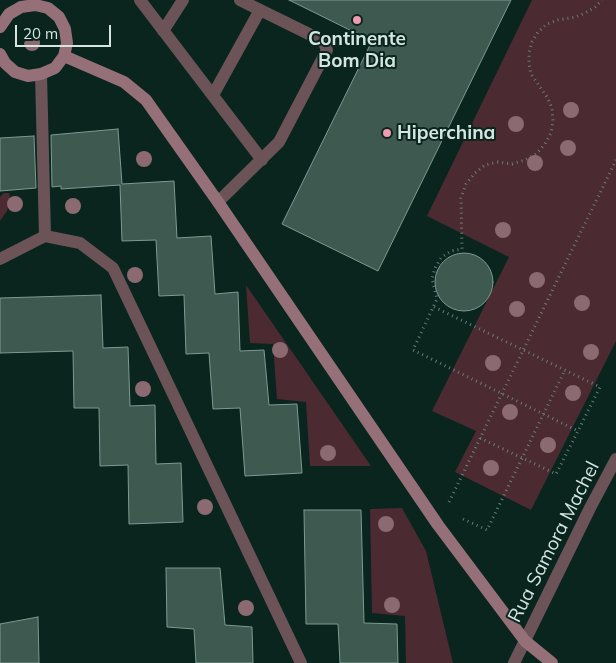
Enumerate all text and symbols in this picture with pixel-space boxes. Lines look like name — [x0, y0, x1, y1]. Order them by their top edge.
marker: Continente Bom Dia — [351, 14, 363, 26]
scale bar — [18, 15, 114, 47]
text: 20 m — [23, 24, 58, 43]
place label: Continente Bom Dia — [308, 28, 406, 72]
place label: Hiperchina — [397, 122, 495, 144]
marker: Hiperchina — [381, 127, 393, 139]
street label: Rua Samora Machel — [504, 458, 604, 626]

